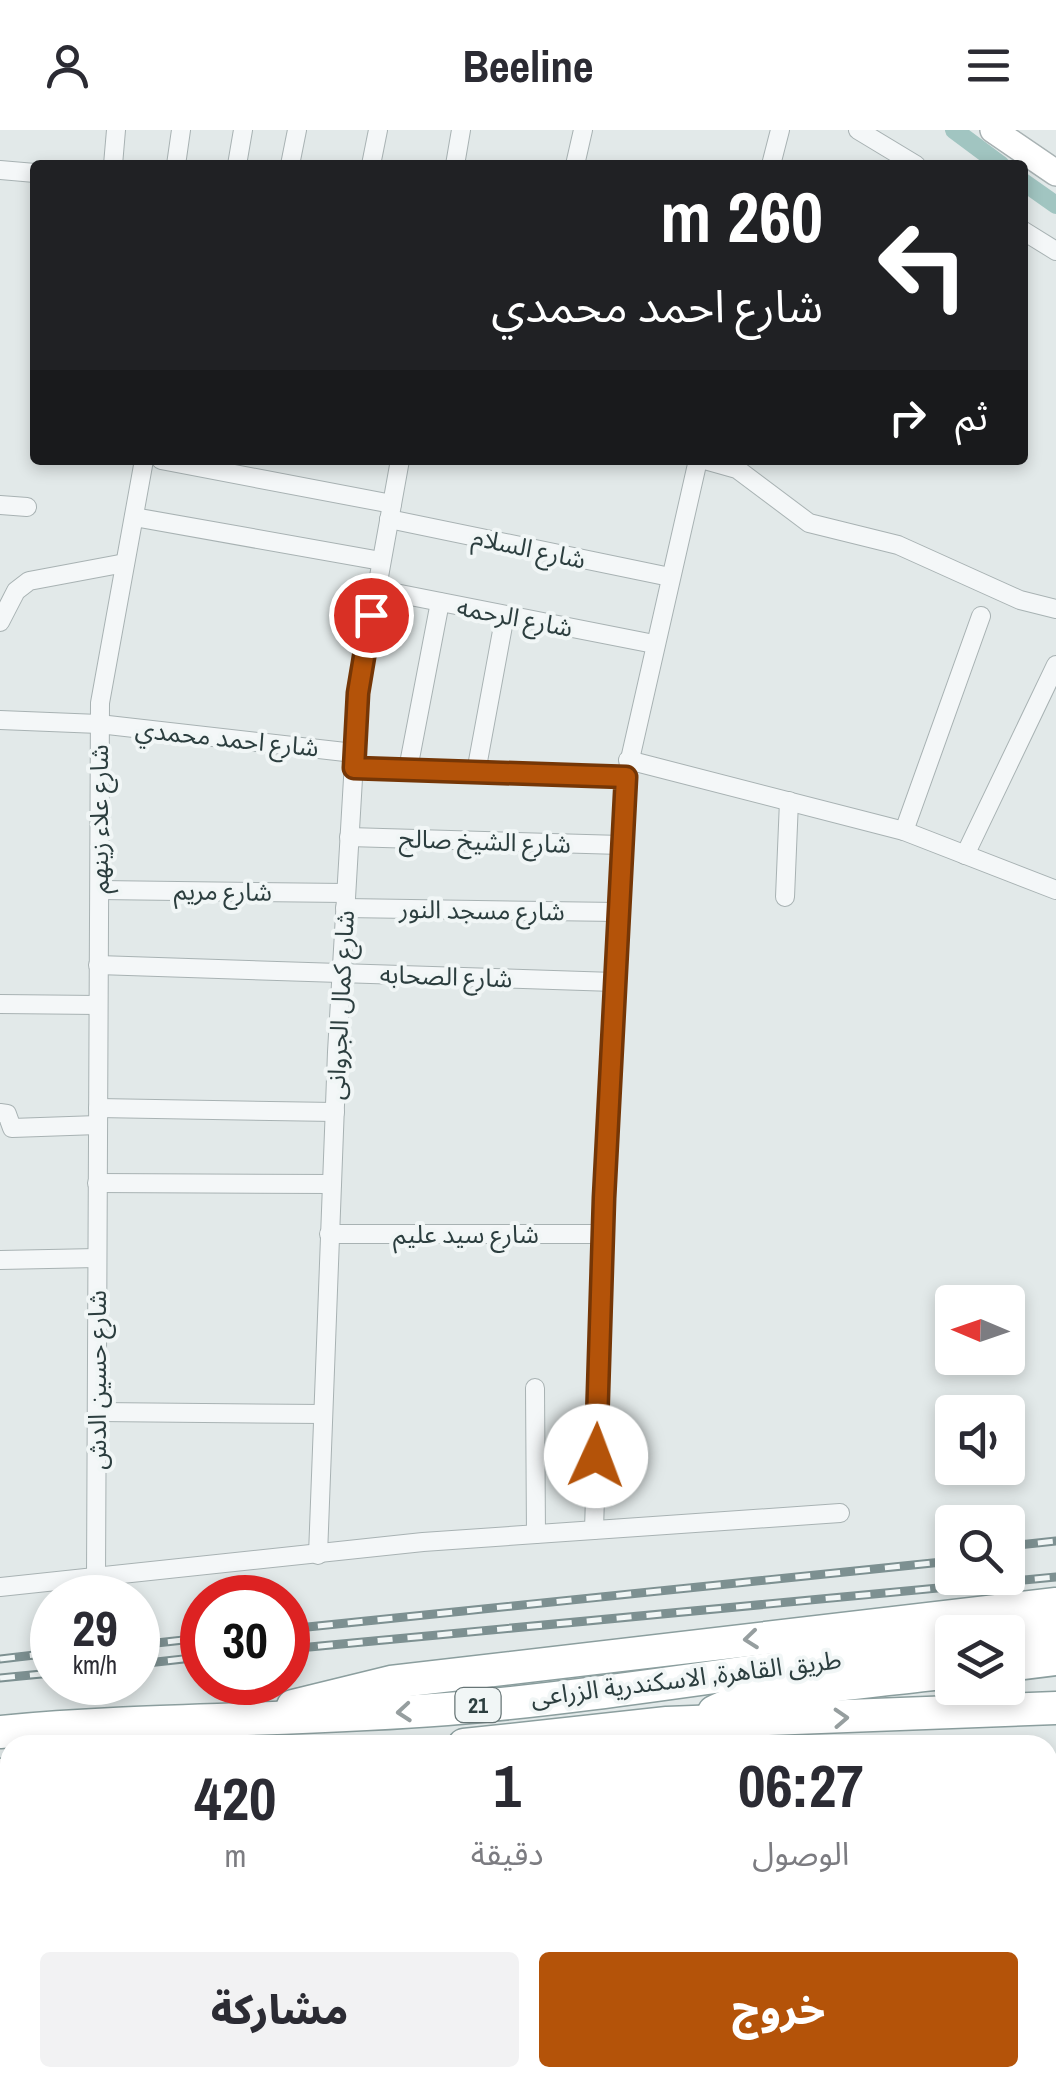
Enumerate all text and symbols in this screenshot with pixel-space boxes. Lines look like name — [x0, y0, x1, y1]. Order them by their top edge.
text: Beeline — [462, 35, 594, 96]
icon: person — [40, 38, 95, 93]
icon: menu — [961, 38, 1016, 93]
text: 260 m — [660, 170, 823, 264]
icon: left — [858, 200, 988, 330]
text: شارع احمد محمدي — [491, 275, 823, 336]
icon: right — [880, 390, 935, 445]
text: ثم — [955, 391, 988, 442]
street label: شارع السلام — [468, 519, 589, 580]
pin — [329, 573, 414, 658]
icon: arrive — [344, 588, 399, 643]
street label: شارع الرحمه — [454, 589, 576, 647]
street label: شارع احمد محمدي — [133, 711, 320, 767]
street label: شارع علاء زينهم — [82, 744, 119, 894]
street label: شارع الشيخ صالح — [398, 821, 572, 863]
street label: شارع مريم — [174, 873, 272, 912]
street label: شارع مسجد النور — [398, 892, 565, 930]
street label: شارع كمال الجروانى — [318, 909, 364, 1101]
street label: شارع الصحابه — [379, 957, 513, 997]
street label: شارع سيد عليم — [393, 1217, 539, 1254]
north arrow — [935, 1285, 1025, 1375]
map controls — [935, 1285, 1025, 1705]
street label: شارع حسين الدش — [80, 1290, 116, 1470]
button: sound — [935, 1395, 1025, 1485]
position arrow — [544, 1404, 648, 1508]
button: search — [935, 1505, 1025, 1595]
speed limit sign: 30 — [180, 1575, 310, 1705]
text: 29 — [72, 1594, 118, 1662]
button: layers — [935, 1615, 1025, 1705]
one-way arrow — [742, 1628, 758, 1649]
street label: طريق القاهرة, الاسكندرية الزراعى — [529, 1642, 843, 1714]
text: km/h — [73, 1648, 117, 1682]
road number: 21 — [456, 1688, 500, 1722]
one-way arrow — [396, 1701, 412, 1723]
one-way arrow — [833, 1708, 849, 1729]
text: 1 — [493, 1745, 521, 1826]
text: 06:27 — [738, 1745, 864, 1826]
text: 420 — [194, 1758, 276, 1839]
text: دقيقة — [471, 1832, 544, 1875]
text: الوصول — [752, 1832, 849, 1875]
text: m — [224, 1834, 246, 1877]
button: مشاركة — [40, 1952, 519, 2067]
button: خروج — [539, 1952, 1018, 2067]

